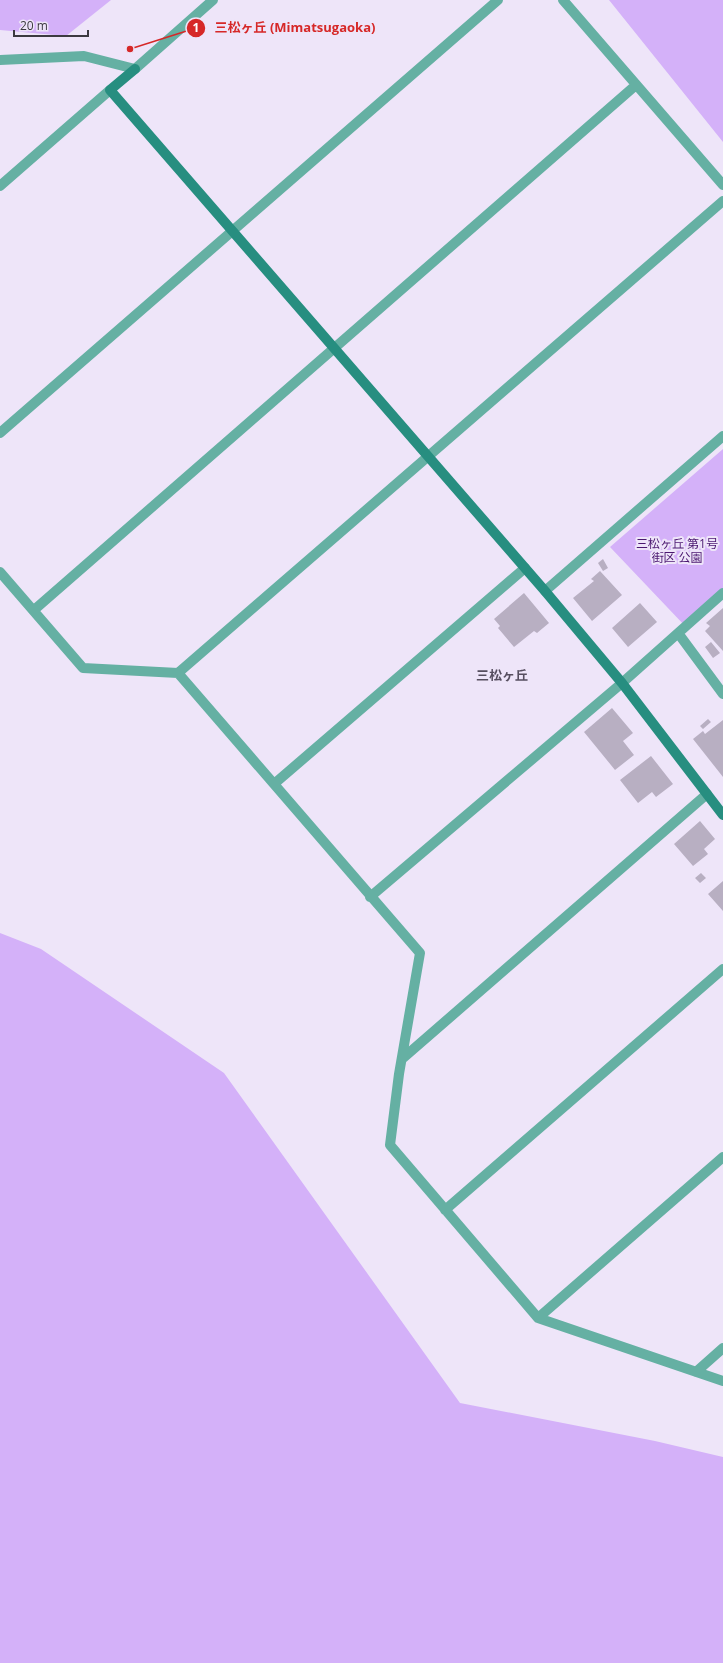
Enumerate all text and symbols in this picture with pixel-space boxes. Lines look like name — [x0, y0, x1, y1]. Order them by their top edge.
scale bar — [14, 12, 88, 38]
callout: 三松ヶ丘 (Mimatsugaoka) — [186, 15, 383, 40]
text: 20 m — [20, 17, 48, 34]
text: 三松ヶ丘 (Mimatsugaoka) — [215, 18, 375, 36]
text: 1 — [193, 19, 199, 36]
park label: 三松ヶ丘 第1号 街区 公園 — [636, 535, 718, 566]
district label: 三松ヶ丘 — [476, 666, 528, 684]

